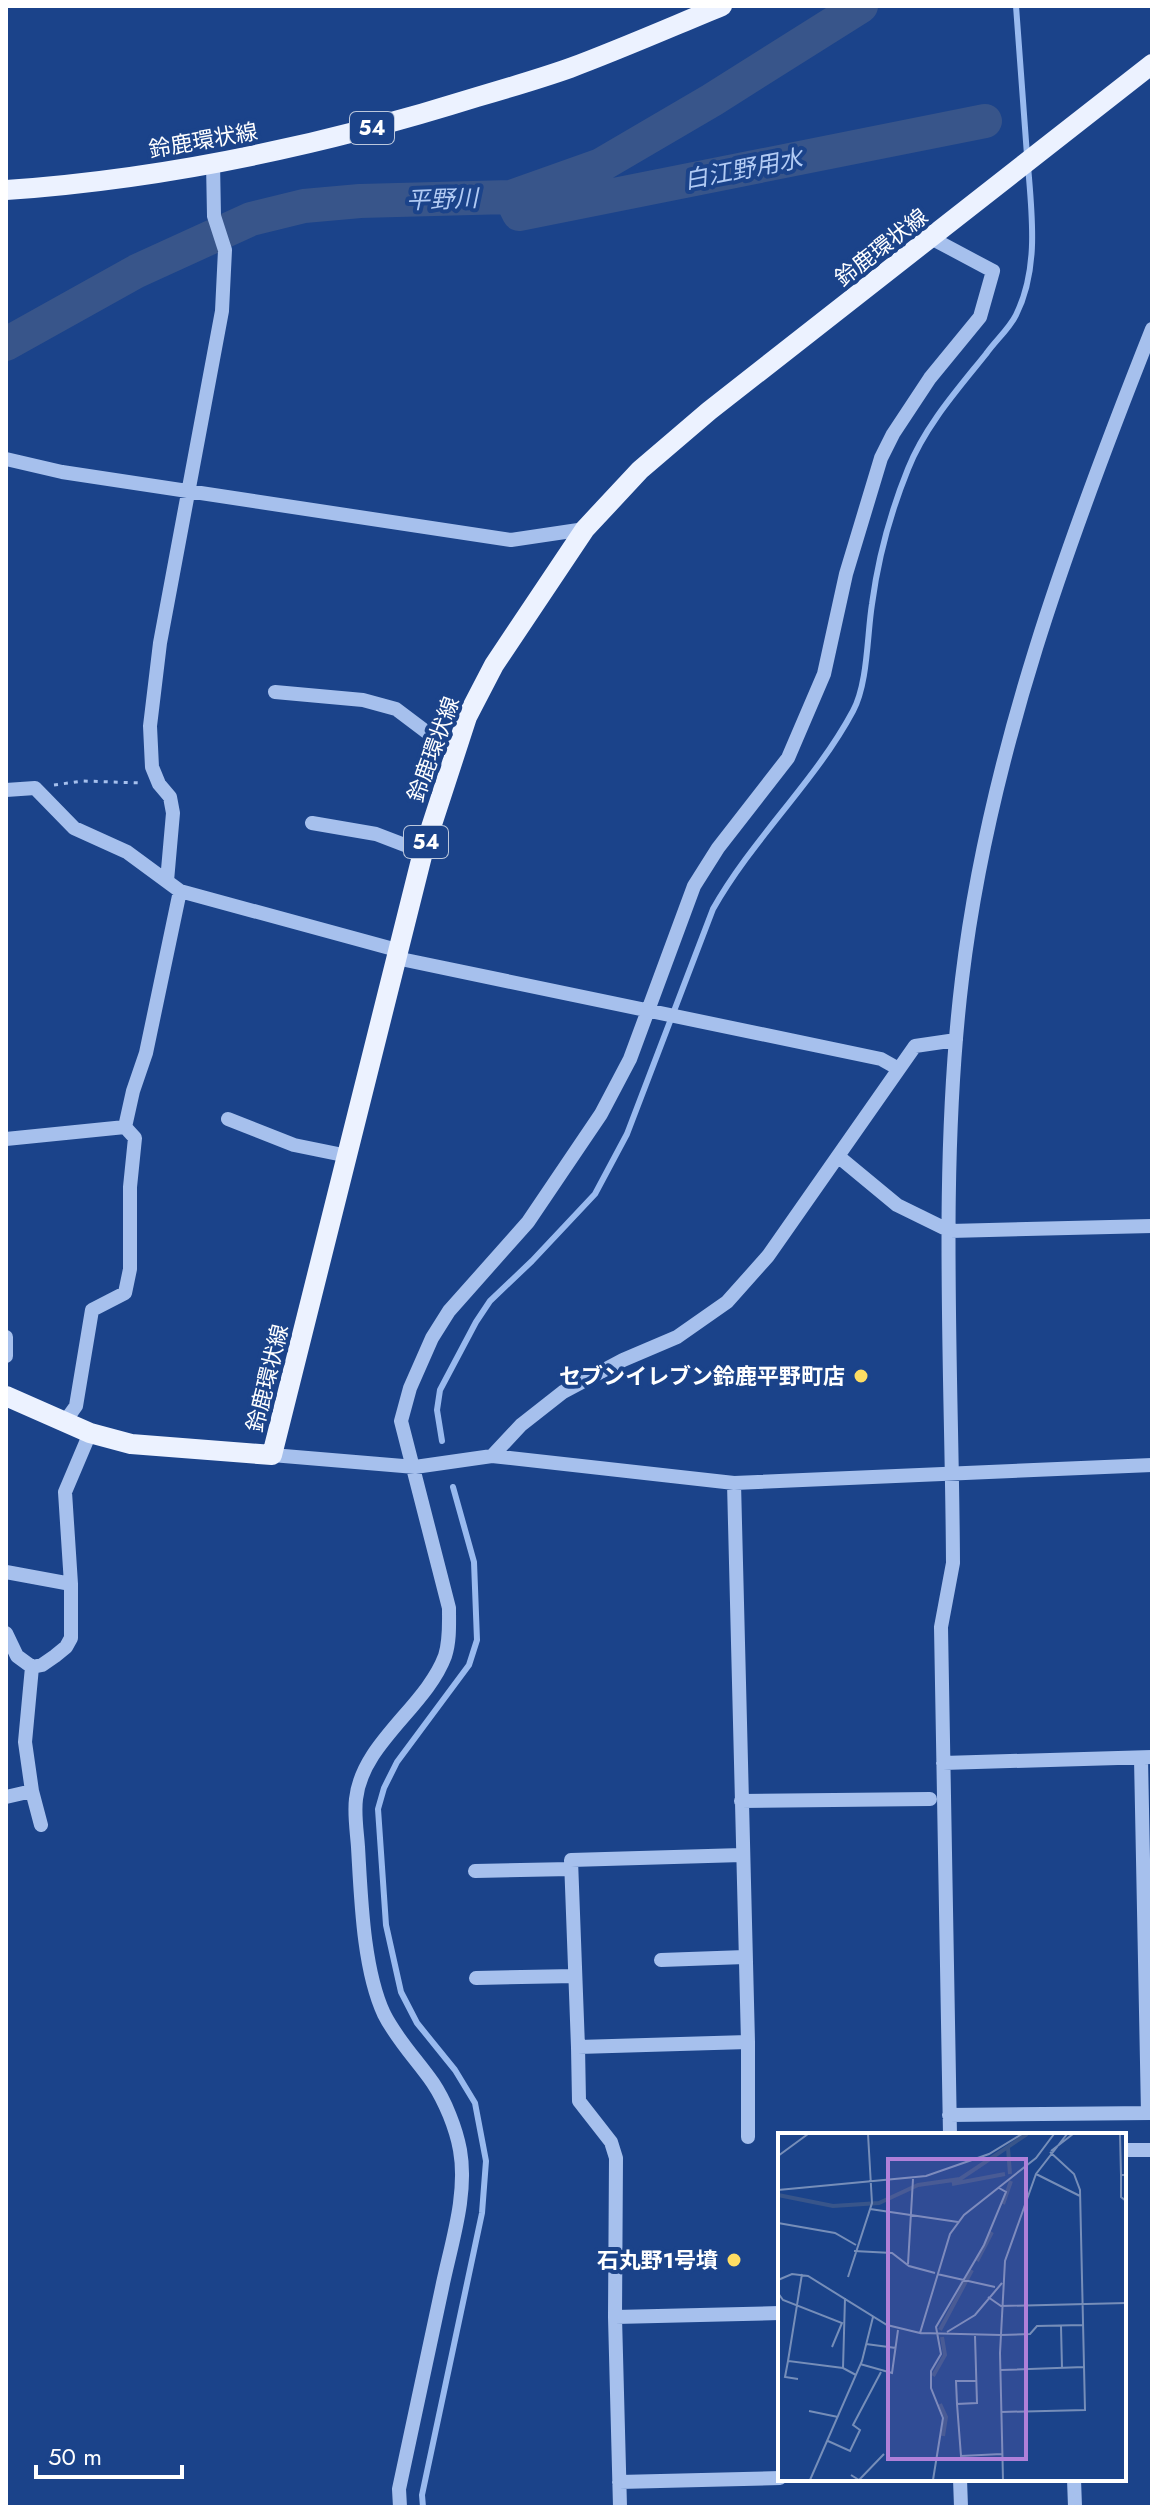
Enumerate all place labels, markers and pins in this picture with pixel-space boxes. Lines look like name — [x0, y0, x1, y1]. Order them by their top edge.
place label: セブンイレブン鈴鹿平野町店 — [559, 1360, 845, 1392]
marker: セブンイレブン鈴鹿平野町店 — [852, 1367, 870, 1385]
place label: 石丸野1号墳 — [597, 2244, 718, 2276]
marker: 石丸野1号墳 — [725, 2251, 743, 2269]

